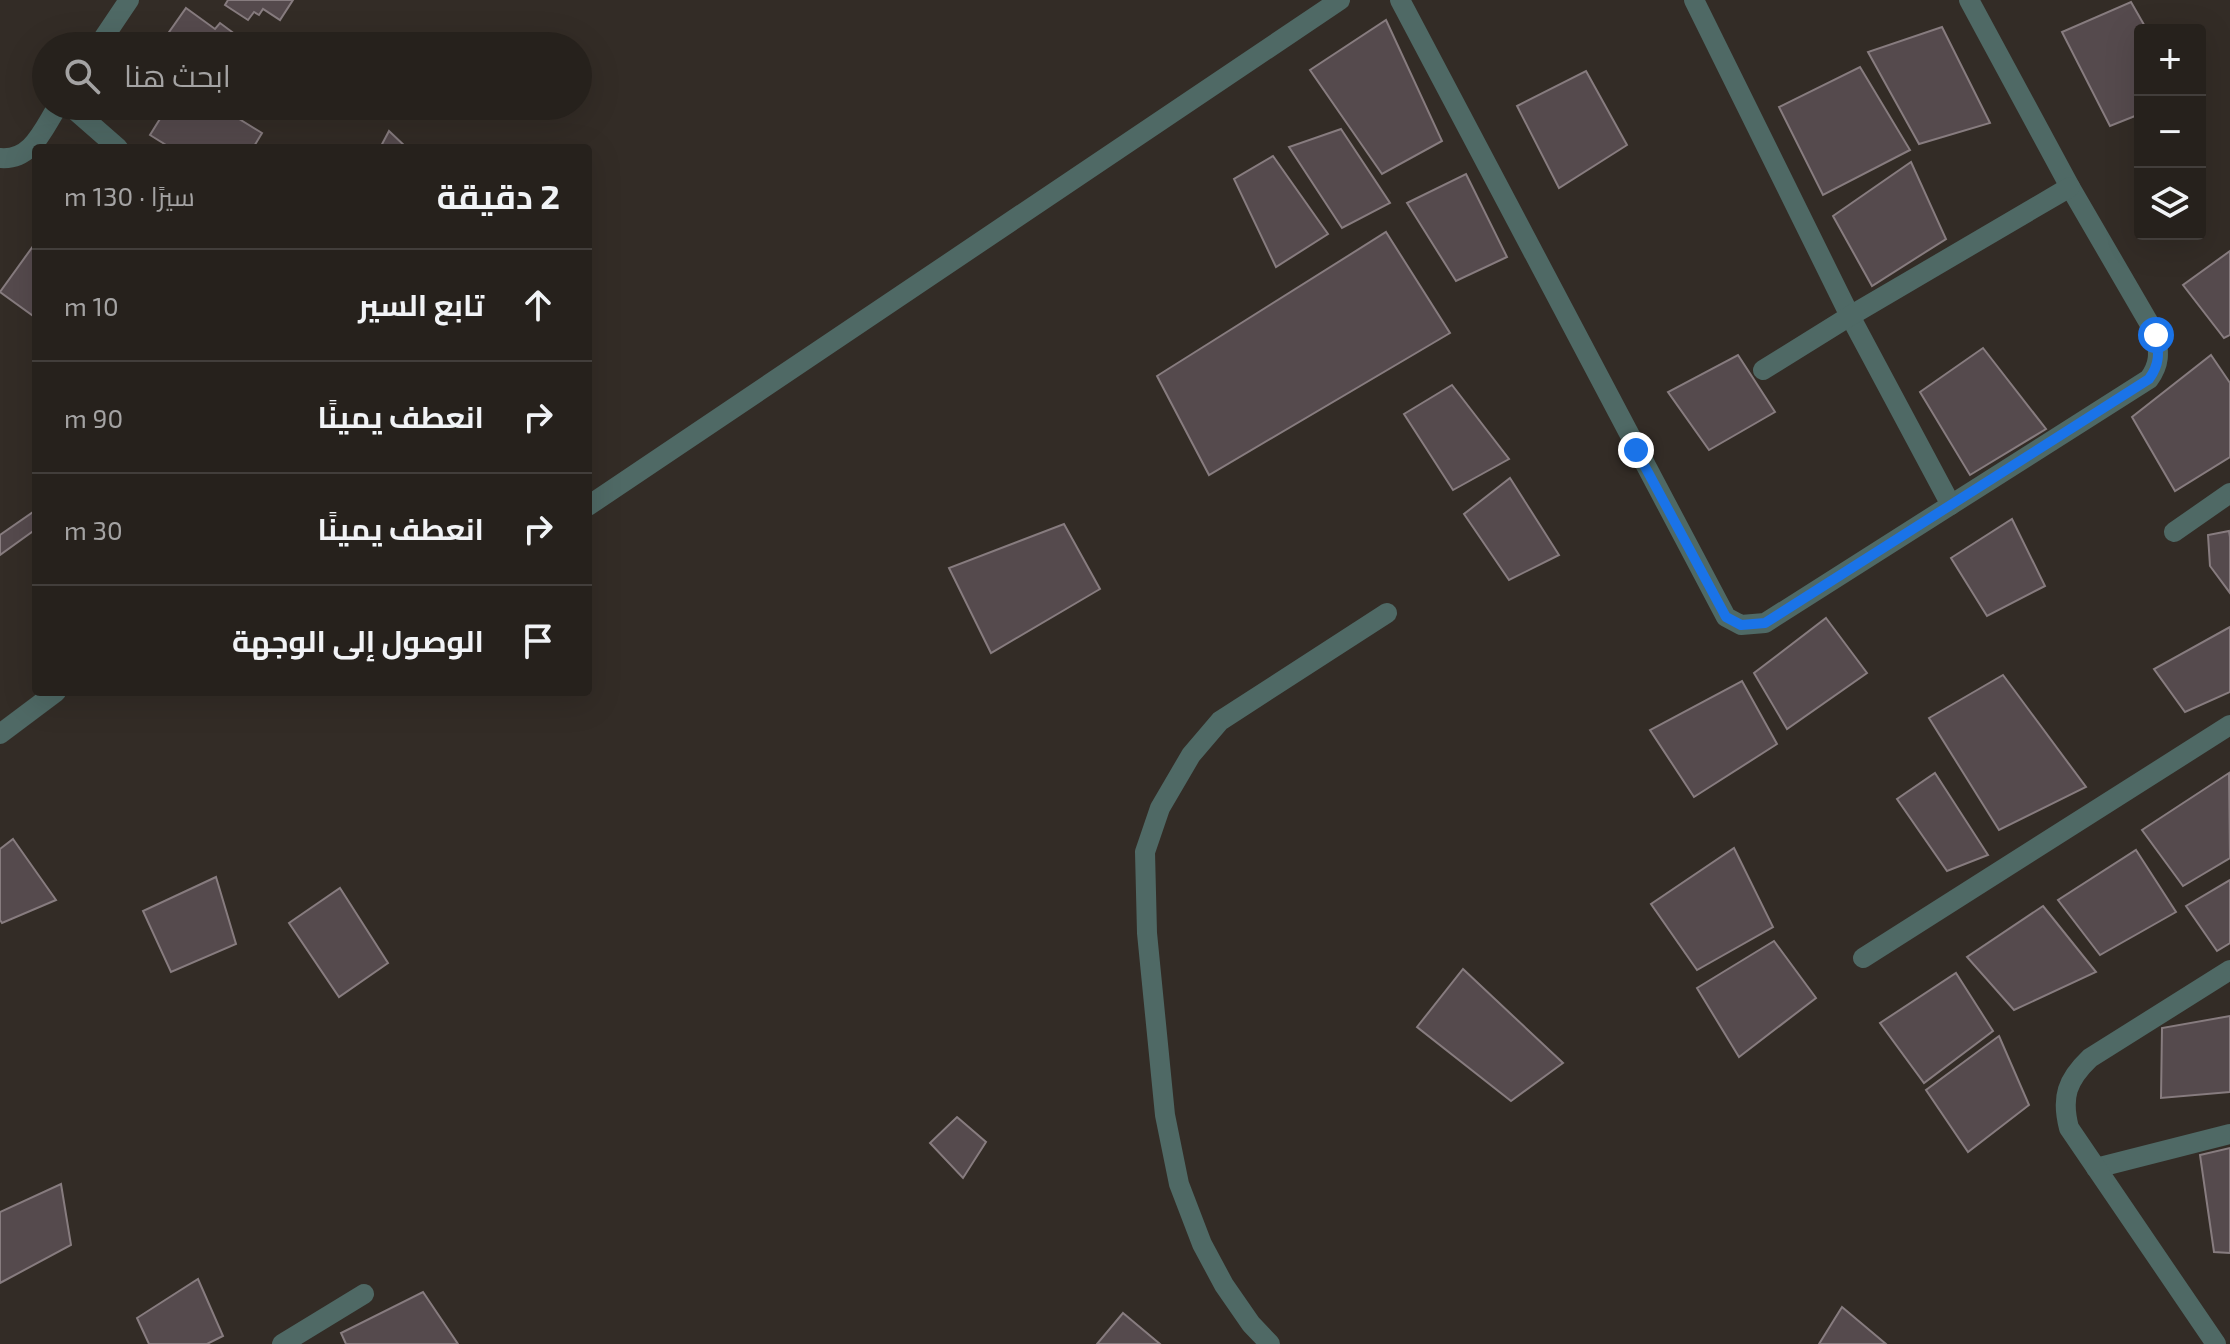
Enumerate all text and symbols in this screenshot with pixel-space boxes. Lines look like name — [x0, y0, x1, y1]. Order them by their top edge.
map controls — [2134, 24, 2206, 240]
button: + — [2134, 24, 2206, 96]
search box — [32, 32, 592, 120]
icon: search — [60, 54, 104, 98]
text: ابحث هنا — [124, 57, 231, 93]
button: − — [2134, 96, 2206, 168]
button: layers — [2134, 168, 2206, 240]
text: 2 دقيقة — [437, 175, 560, 216]
text: سيرًا · 130 m — [64, 180, 195, 211]
icon: ahead — [516, 283, 560, 327]
text: تابع السير — [358, 286, 484, 322]
text: 10 m — [64, 290, 119, 321]
route start — [2138, 317, 2174, 353]
icon: right — [516, 395, 560, 439]
text: انعطف يمينًا — [318, 398, 484, 434]
text: 90 m — [64, 402, 123, 433]
route end — [1618, 432, 1654, 468]
icon: right — [516, 507, 560, 551]
text: انعطف يمينًا — [318, 510, 484, 546]
text: 30 m — [64, 514, 123, 545]
icon: arrive — [516, 619, 560, 663]
text: الوصول إلى الوجهة — [232, 622, 484, 658]

